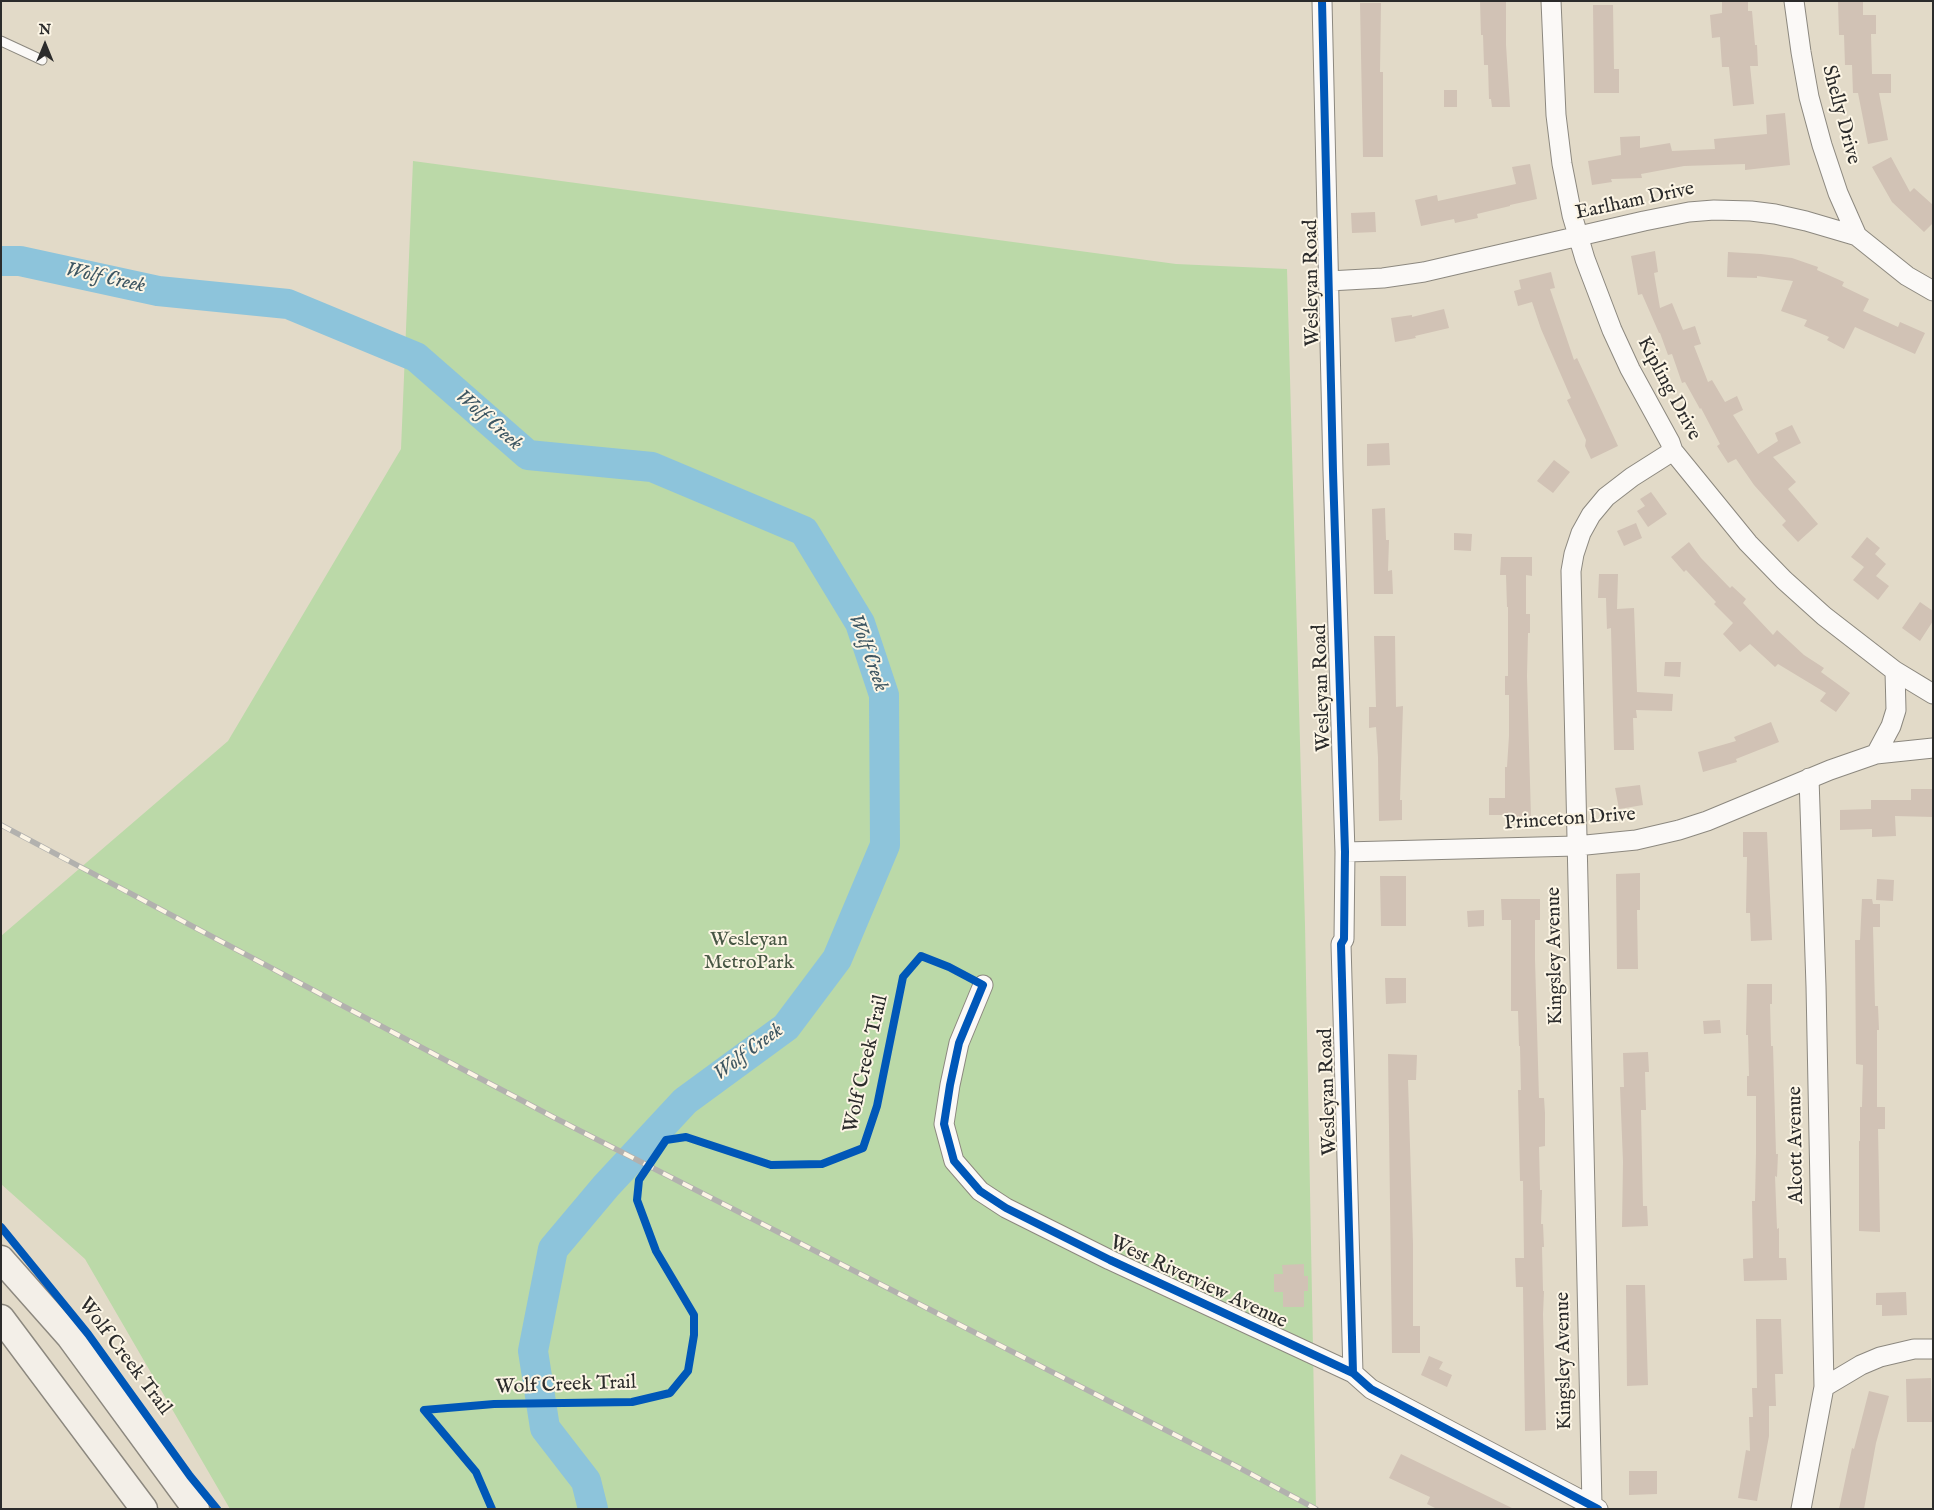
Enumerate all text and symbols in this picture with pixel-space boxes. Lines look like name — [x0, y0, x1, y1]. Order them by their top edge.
north arrow — [20, 20, 70, 70]
text: N — [39, 21, 51, 39]
street label: Shelly Drive — [1815, 63, 1865, 167]
street label: Earlham Drive — [1573, 178, 1697, 226]
street label: Wesleyan Road — [1300, 219, 1326, 347]
water label: Wolf Creek — [63, 258, 147, 300]
street label: Kipling Drive — [1631, 333, 1705, 445]
water label: Wolf Creek — [449, 385, 527, 457]
water label: Wolf Creek — [841, 611, 893, 695]
street label: Wesleyan Road — [1309, 624, 1337, 752]
street label: Princeton Drive — [1503, 803, 1637, 837]
street label: Kingsley Avenue — [1543, 887, 1569, 1025]
park label: Wesleyan MetroPark — [704, 929, 794, 976]
street label: Wolf Creek Trail — [839, 993, 895, 1135]
water label: Wolf Creek — [709, 1019, 789, 1087]
street label: Wesleyan Road — [1315, 1028, 1343, 1156]
street label: Alcott Avenue — [1784, 1086, 1810, 1204]
street label: West Riverview Avenue — [1105, 1231, 1291, 1335]
street label: Kingsley Avenue — [1552, 1292, 1578, 1430]
street label: Wolf Creek Trail — [72, 1294, 176, 1420]
street label: Wolf Creek Trail — [495, 1372, 637, 1400]

